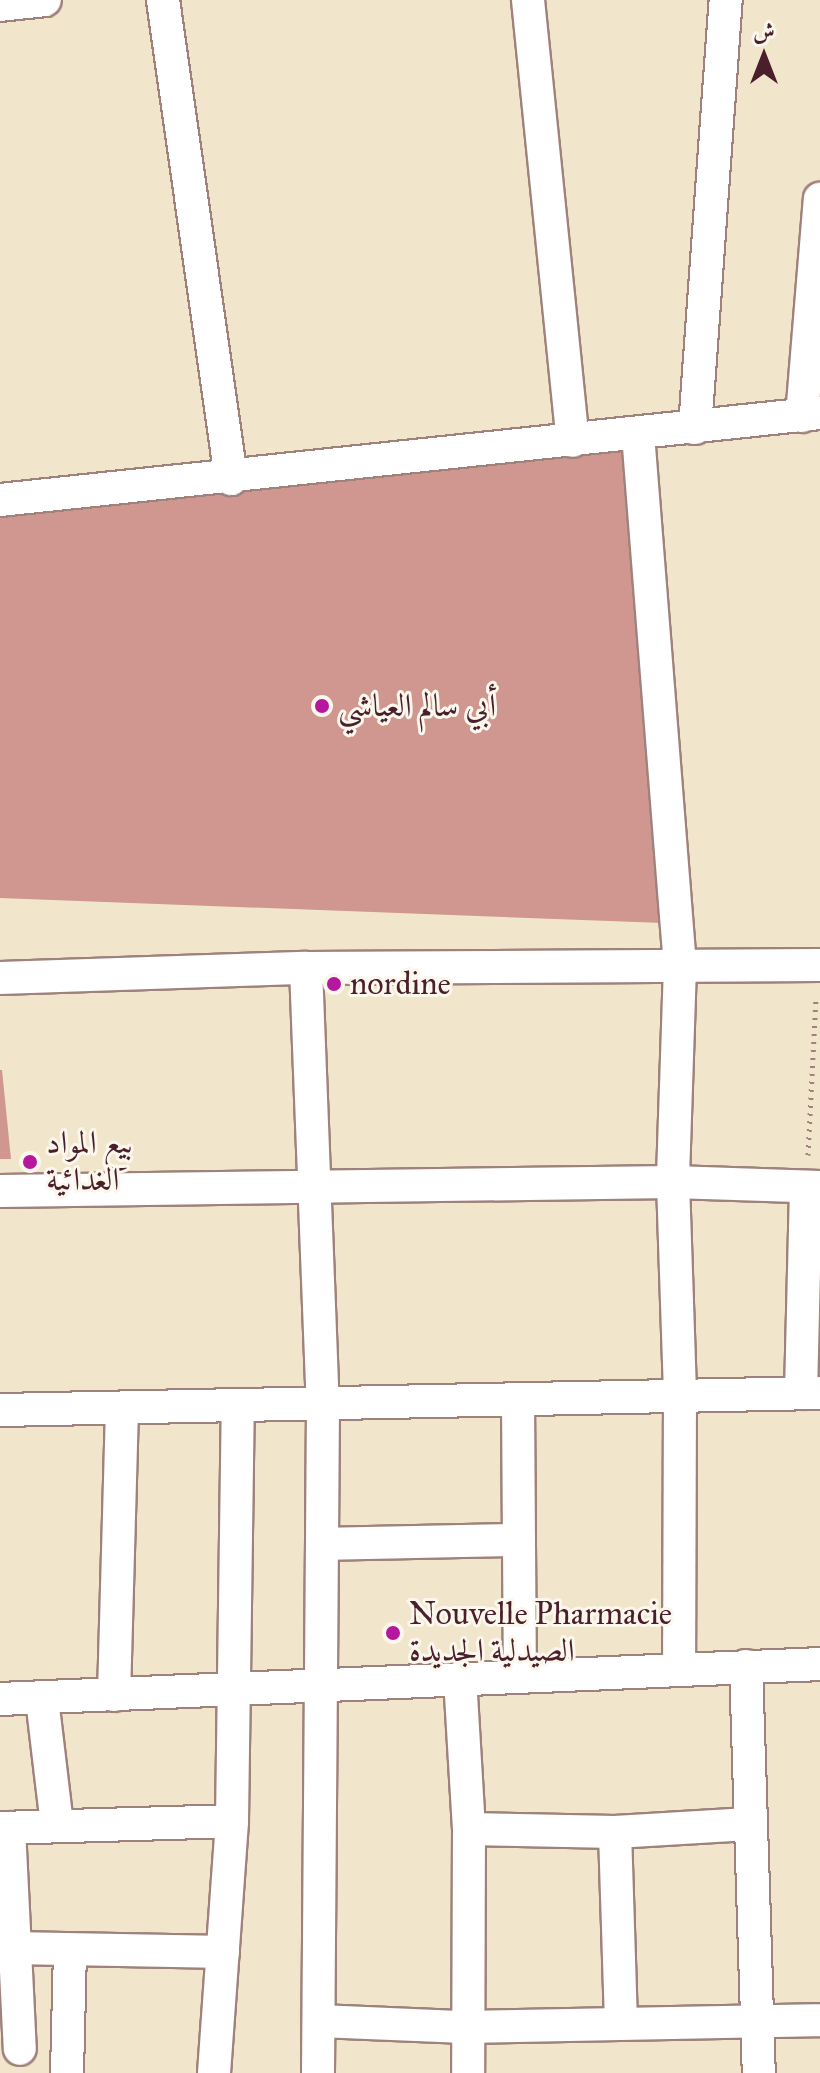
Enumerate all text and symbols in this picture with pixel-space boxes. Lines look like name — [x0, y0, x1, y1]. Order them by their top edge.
north arrow — [724, 16, 804, 96]
text: ش — [753, 18, 775, 45]
place label: أبي سالم العياشي — [338, 687, 496, 725]
marker: أبي سالم العياشي — [313, 697, 331, 715]
place label: nordine — [350, 965, 451, 1003]
marker: nordine — [325, 975, 343, 993]
place label: بيع المواد الغدائية — [46, 1125, 133, 1200]
marker: بيع المواد الغدائية — [21, 1153, 39, 1171]
place label: Nouvelle Pharmacie الصيدلية الجديدة — [409, 1596, 672, 1671]
marker: Nouvelle Pharmacie الصيدلية الجديدة — [384, 1624, 402, 1642]

